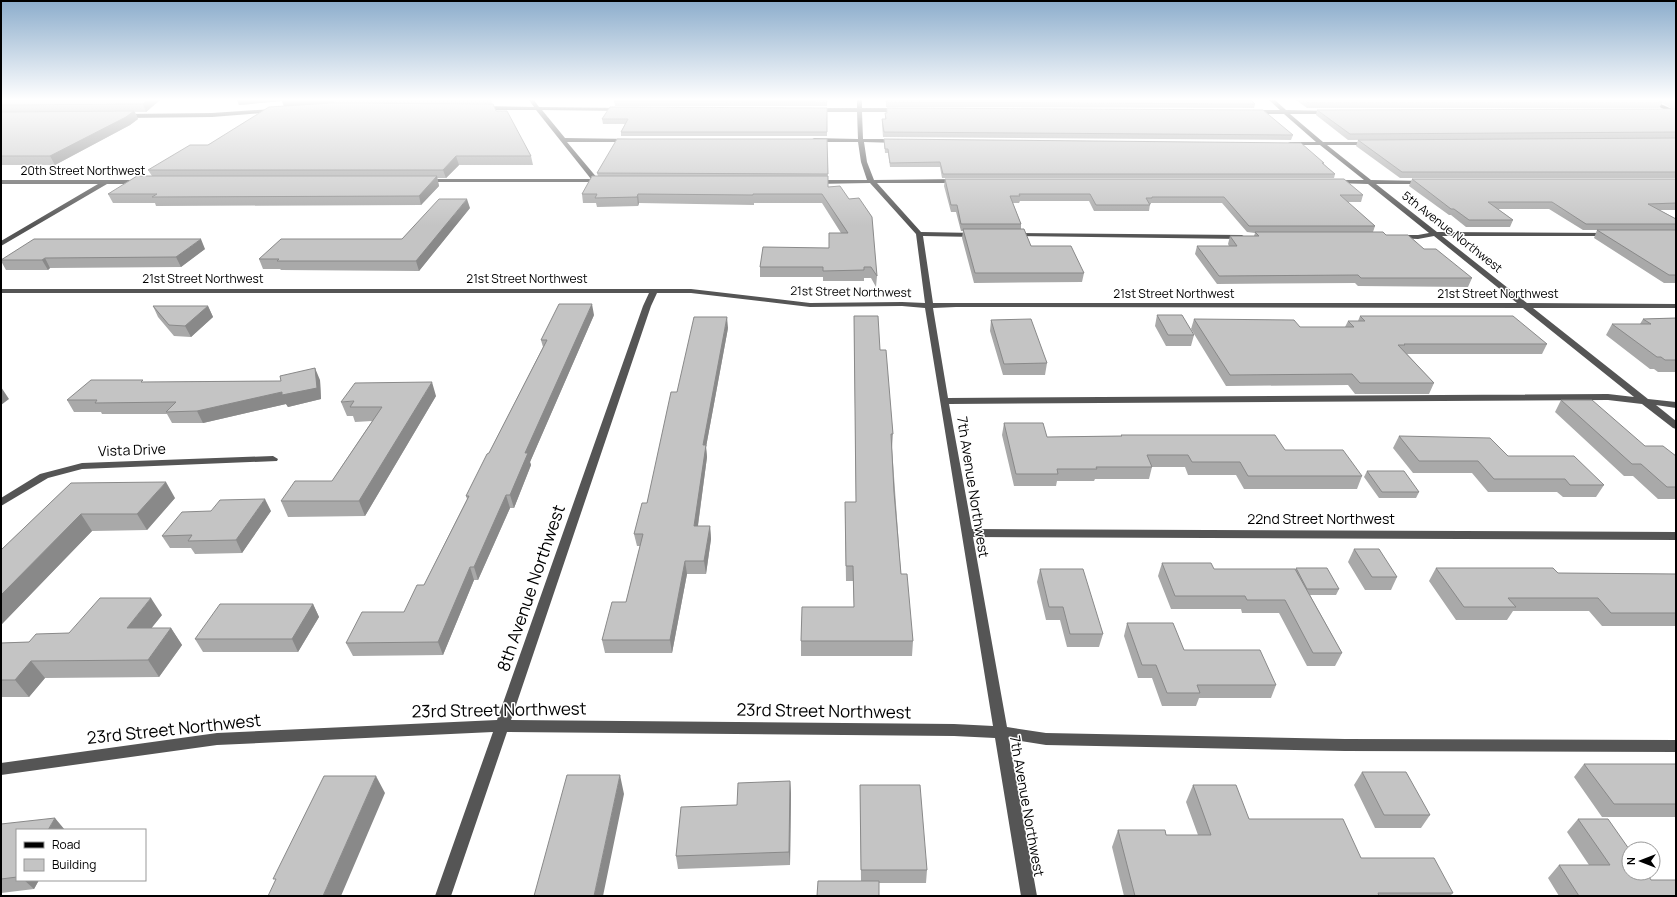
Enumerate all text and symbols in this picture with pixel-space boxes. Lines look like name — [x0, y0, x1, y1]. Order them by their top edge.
street label: 20th Street Northwest — [21, 162, 146, 179]
street label: 5th Avenue Northwest — [1398, 187, 1506, 276]
street label: 21st Street Northwest — [142, 270, 264, 287]
street label: 21st Street Northwest — [466, 270, 588, 287]
street label: 21st Street Northwest — [790, 282, 912, 301]
street label: 21st Street Northwest — [1113, 285, 1235, 302]
street label: 21st Street Northwest — [1437, 285, 1559, 302]
street label: 7th Avenue Northwest — [953, 415, 994, 559]
street label: Vista Drive — [98, 439, 166, 460]
street label: 8th Avenue Northwest — [491, 501, 570, 674]
street label: 22nd Street Northwest — [1247, 509, 1395, 528]
street label: 23rd Street Northwest — [411, 696, 587, 723]
street label: 23rd Street Northwest — [736, 697, 912, 724]
street label: 23rd Street Northwest — [86, 708, 262, 749]
street label: 7th Avenue Northwest — [1006, 734, 1049, 878]
legend — [16, 829, 146, 881]
text: Road — [52, 836, 80, 853]
north arrow — [1621, 841, 1661, 881]
text: Building — [52, 856, 96, 873]
text: N — [1623, 857, 1638, 865]

